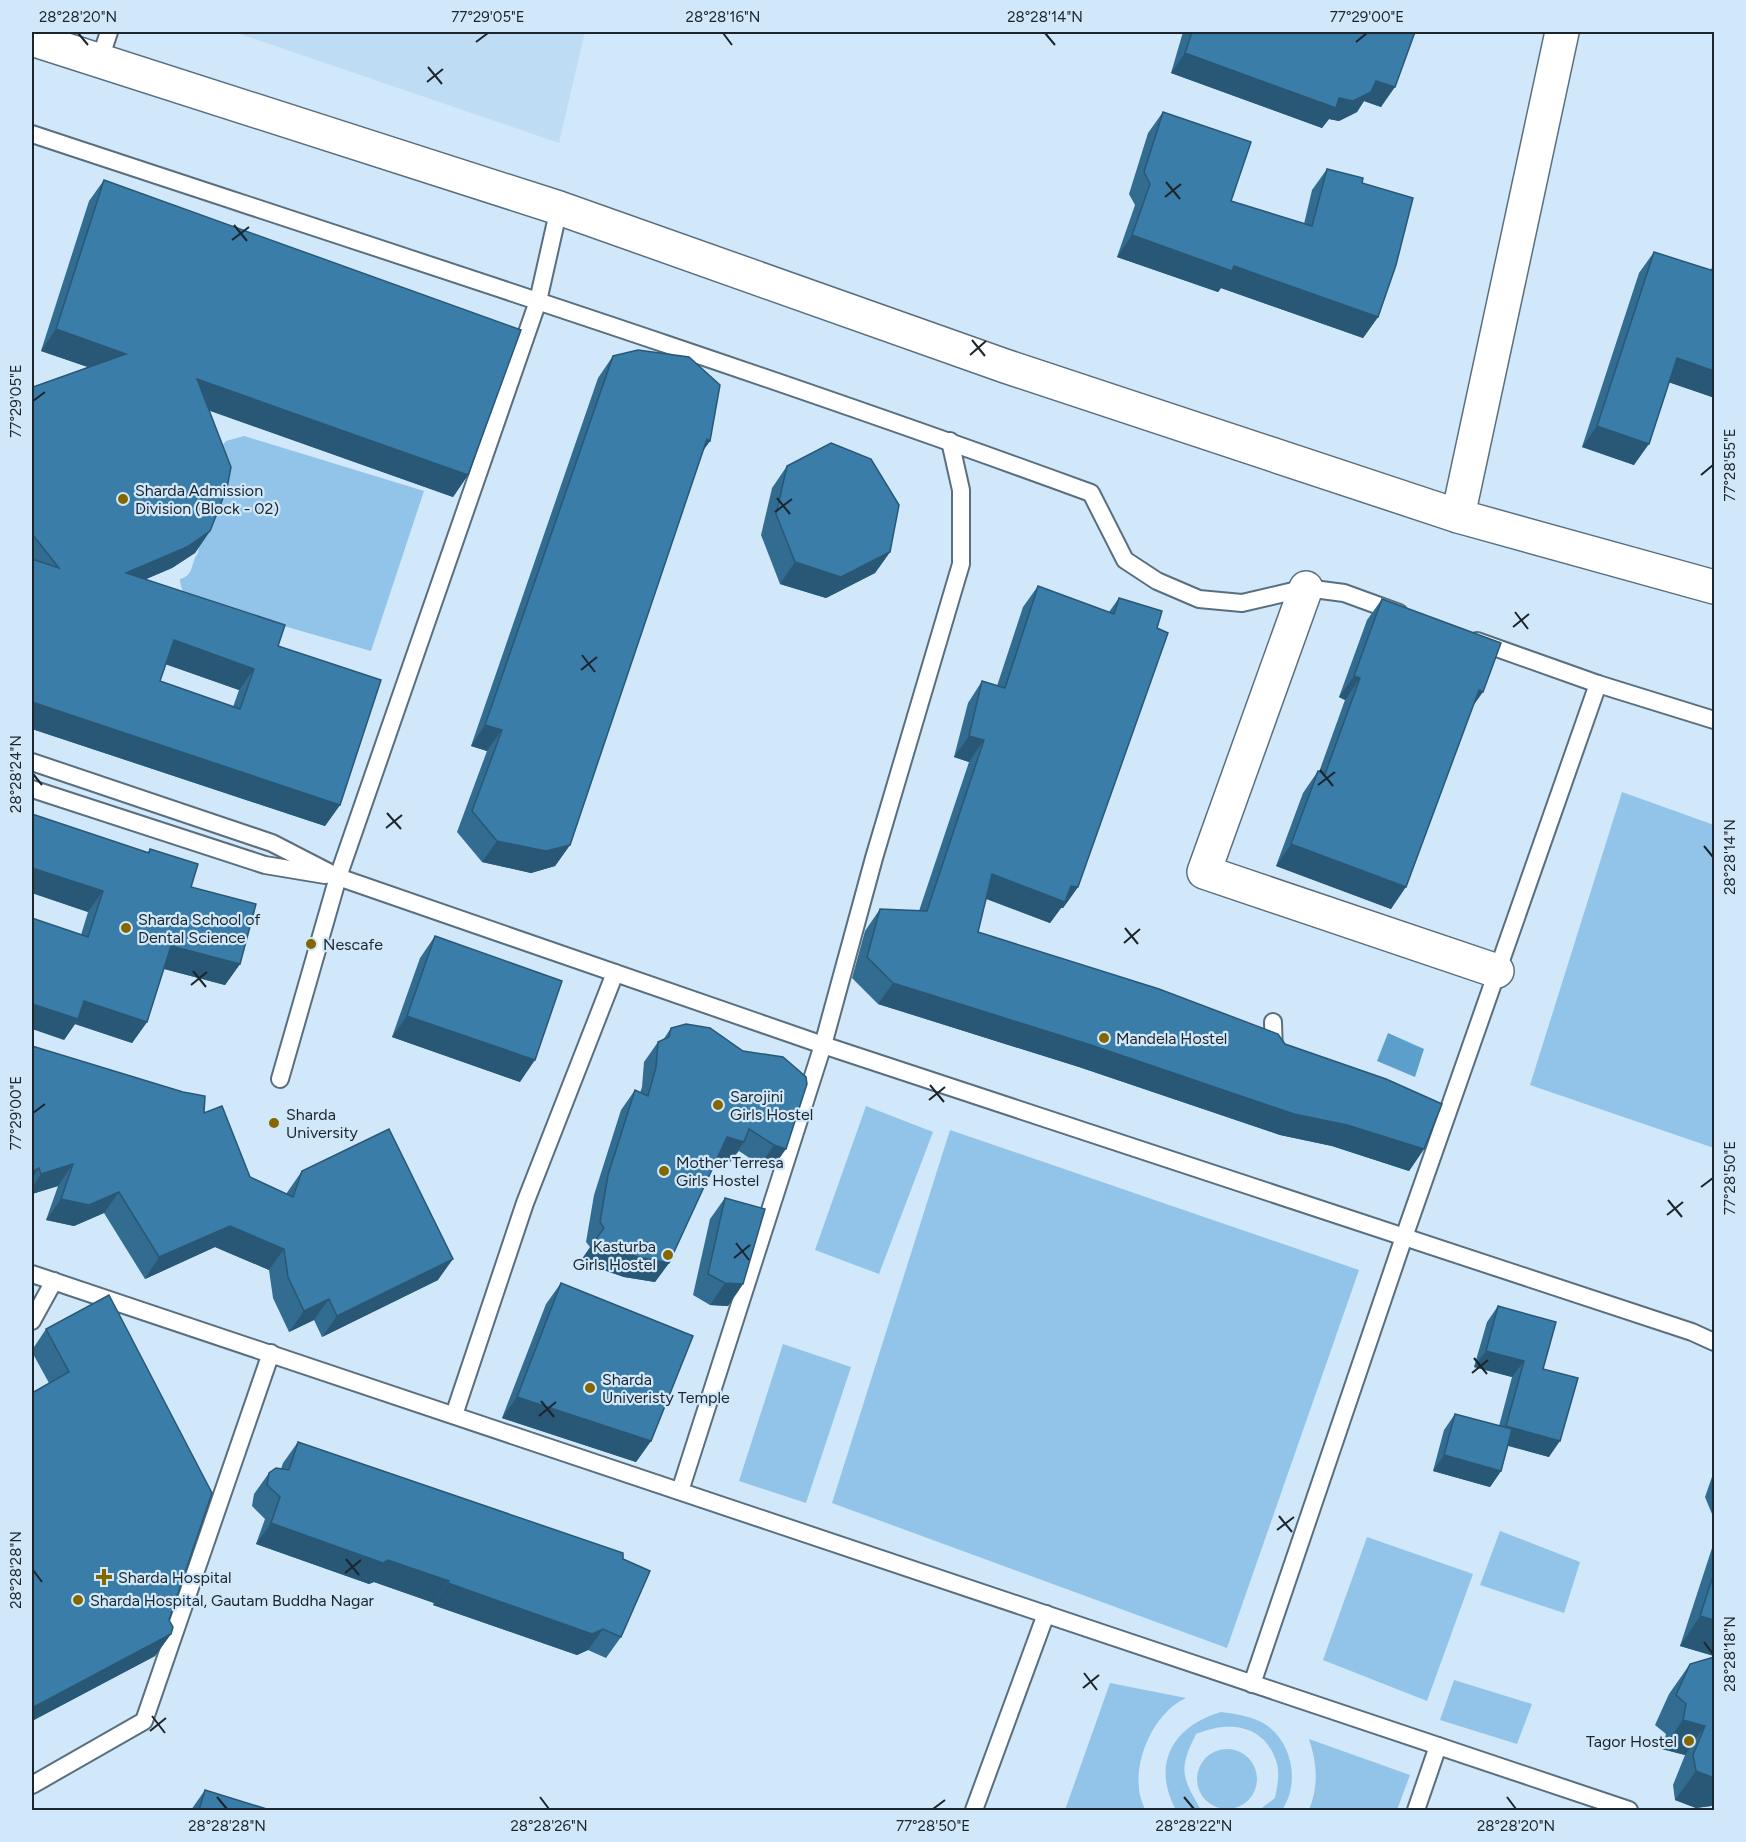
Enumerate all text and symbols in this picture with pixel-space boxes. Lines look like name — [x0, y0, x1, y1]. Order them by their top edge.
text: 28°28'20"N — [39, 8, 117, 26]
text: 77°29'05"E — [451, 8, 525, 26]
text: 28°28'16"N — [686, 8, 760, 26]
text: 28°28'14"N — [1007, 8, 1083, 26]
text: 77°29'00"E — [1330, 8, 1404, 26]
text: 77°29'05"E — [7, 364, 25, 438]
text: 77°28'55"E — [1721, 428, 1739, 502]
place label: Sharda Admission Division (Block - 02) — [135, 481, 279, 518]
marker: Sharda Admission Division (Block - 02) — [116, 492, 130, 506]
text: 28°28'24"N — [7, 735, 25, 813]
text: 28°28'14"N — [1721, 819, 1739, 895]
place label: Sharda School of Dental Science — [138, 910, 261, 947]
marker: Sharda School of Dental Science — [119, 921, 133, 935]
place label: Nescafe — [323, 935, 383, 954]
marker: Nescafe — [304, 937, 318, 951]
place label: Mandela Hostel — [1116, 1029, 1227, 1048]
marker: Mandela Hostel — [1097, 1031, 1111, 1045]
text: 77°29'00"E — [7, 1076, 25, 1150]
place label: Sarojini Girls Hostel — [730, 1087, 813, 1124]
marker: Sarojini Girls Hostel — [711, 1098, 725, 1112]
place label: Sharda University — [286, 1105, 358, 1142]
marker: Sharda University — [267, 1116, 281, 1130]
text: 77°28'50"E — [1721, 1141, 1739, 1215]
place label: Mother Terresa Girls Hostel — [676, 1153, 784, 1190]
marker: Mother Terresa Girls Hostel — [657, 1164, 671, 1178]
place label: Kasturba Girls Hostel — [573, 1237, 656, 1274]
marker: Kasturba Girls Hostel — [661, 1248, 675, 1262]
place label: Sharda Univeristy Temple — [602, 1370, 730, 1407]
marker: Sharda Univeristy Temple — [583, 1381, 597, 1395]
text: 28°28'28"N — [7, 1531, 25, 1609]
marker: Sharda Hospital — [95, 1568, 113, 1586]
place label: Sharda Hospital — [118, 1568, 231, 1587]
place label: Sharda Hospital, Gautam Buddha Nagar — [90, 1591, 375, 1610]
marker: Sharda Hospital, Gautam Buddha Nagar — [71, 1593, 85, 1607]
text: 28°28'18"N — [1721, 1616, 1739, 1692]
place label: Tagor Hostel — [1586, 1732, 1677, 1751]
marker: Tagor Hostel — [1682, 1734, 1696, 1748]
text: 28°28'28"N — [188, 1817, 266, 1835]
text: 28°28'26"N — [510, 1817, 588, 1835]
text: 77°28'50"E — [896, 1817, 970, 1835]
text: 28°28'22"N — [1156, 1817, 1232, 1835]
text: 28°28'20"N — [1477, 1817, 1555, 1835]

